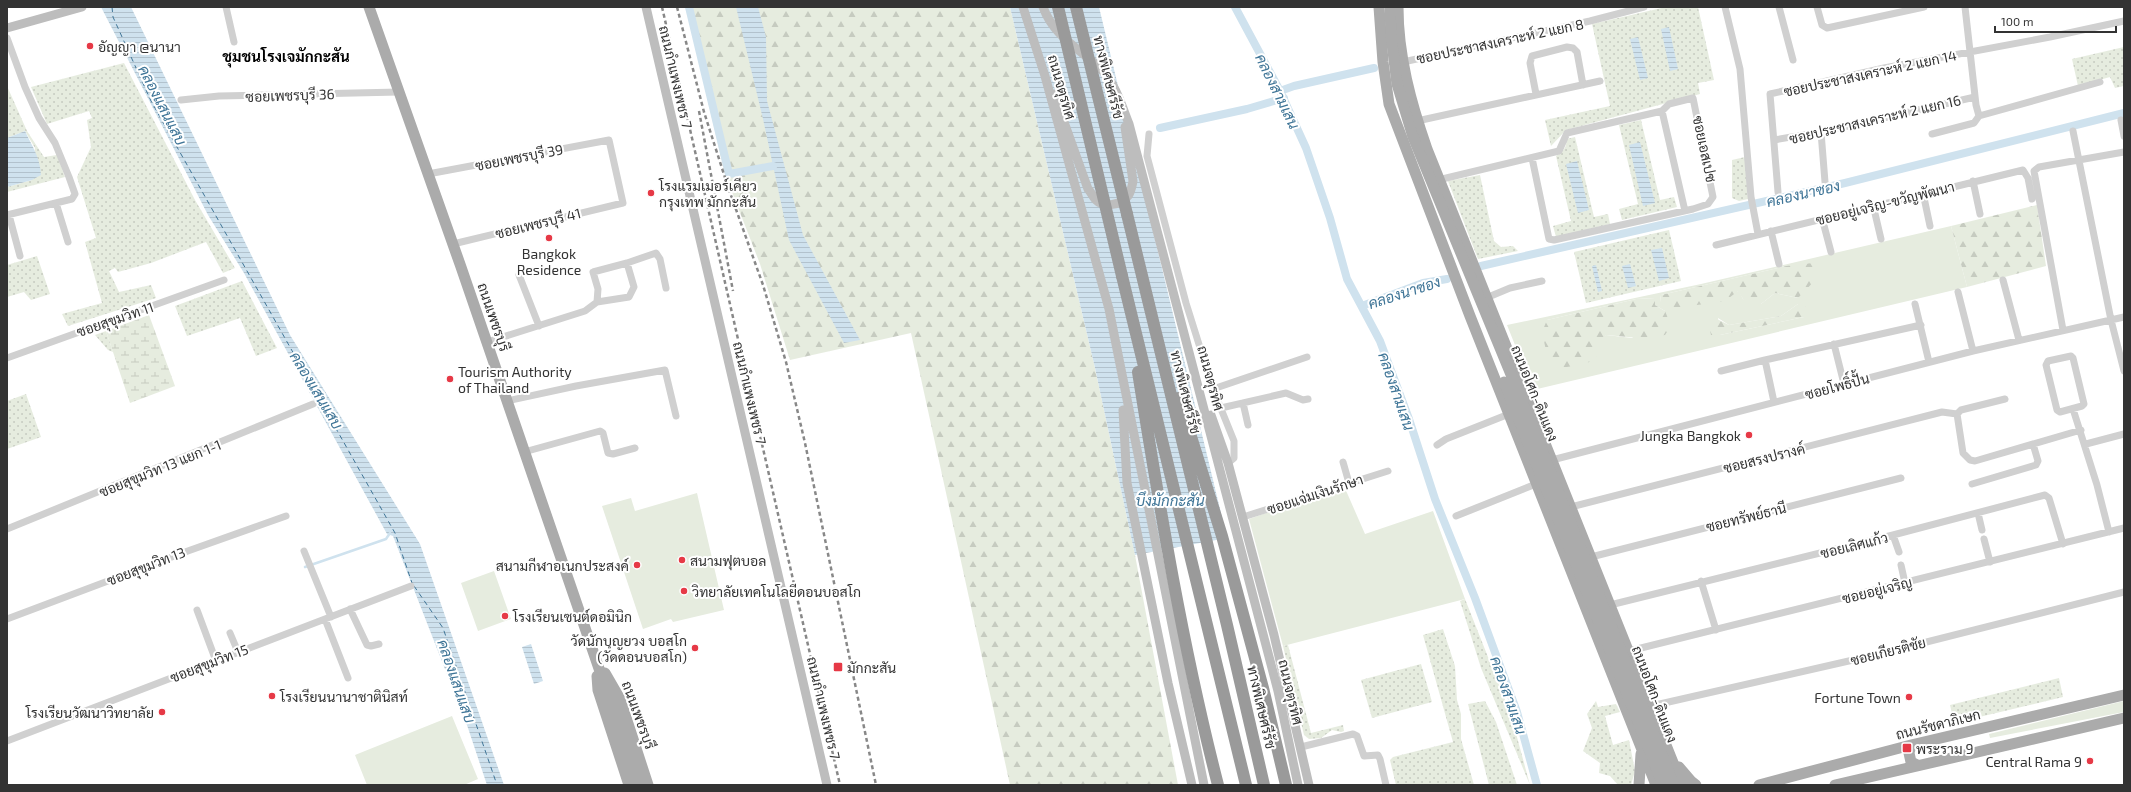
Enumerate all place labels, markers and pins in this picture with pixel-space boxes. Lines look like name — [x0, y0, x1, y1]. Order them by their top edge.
place label: อัญญา @นานา — [98, 38, 181, 56]
marker: อัญญา @นานา — [85, 41, 95, 51]
place label: โรงแรมเมอร์เคียว กรุงเทพ มักกะสัน — [658, 177, 757, 212]
marker: โรงแรมเมอร์เคียว กรุงเทพ มักกะสัน — [646, 188, 656, 198]
marker: Bangkok Residence — [544, 233, 554, 243]
place label: Bangkok Residence — [517, 245, 581, 278]
place label: Tourism Authority of Thailand — [458, 363, 572, 396]
marker: Tourism Authority of Thailand — [445, 374, 455, 384]
place label: Jungka Bangkok — [1640, 427, 1741, 444]
marker: Jungka Bangkok — [1744, 430, 1754, 440]
place label: สนามฟุตบอล — [690, 552, 766, 571]
marker: สนามฟุตบอล — [677, 555, 687, 565]
place label: สนามกีฬาอเนกประสงค์ — [496, 557, 629, 574]
marker: สนามกีฬาอเนกประสงค์ — [632, 560, 642, 570]
place label: วิทยาลัยเทคโนโลยีดอนบอสโก — [691, 583, 861, 600]
marker: วิทยาลัยเทคโนโลยีดอนบอสโก — [679, 586, 689, 596]
place label: โรงเรียนเซนต์ดอมินิก — [512, 608, 632, 625]
marker: โรงเรียนเซนต์ดอมินิก — [500, 611, 510, 621]
place label: วัดนักบุญยวง บอสโก (วัดดอนบอสโก) — [571, 632, 687, 665]
marker: วัดนักบุญยวง บอสโก (วัดดอนบอสโก) — [690, 643, 700, 653]
place label: มักกะสัน — [847, 659, 896, 676]
marker: มักกะสัน — [832, 661, 844, 673]
place label: โรงเรียนนานาชาตินิสท์ — [279, 688, 408, 705]
place label: Fortune Town — [1814, 689, 1901, 706]
marker: โรงเรียนนานาชาตินิสท์ — [267, 691, 277, 701]
marker: Fortune Town — [1904, 692, 1914, 702]
place label: โรงเรียนวัฒนาวิทยาลัย — [25, 704, 154, 721]
marker: โรงเรียนวัฒนาวิทยาลัย — [157, 707, 167, 717]
place label: พระราม 9 — [1916, 740, 1974, 757]
marker: พระราม 9 — [1901, 742, 1913, 754]
place label: Central Rama 9 — [1985, 753, 2082, 770]
marker: Central Rama 9 — [2085, 756, 2095, 766]

